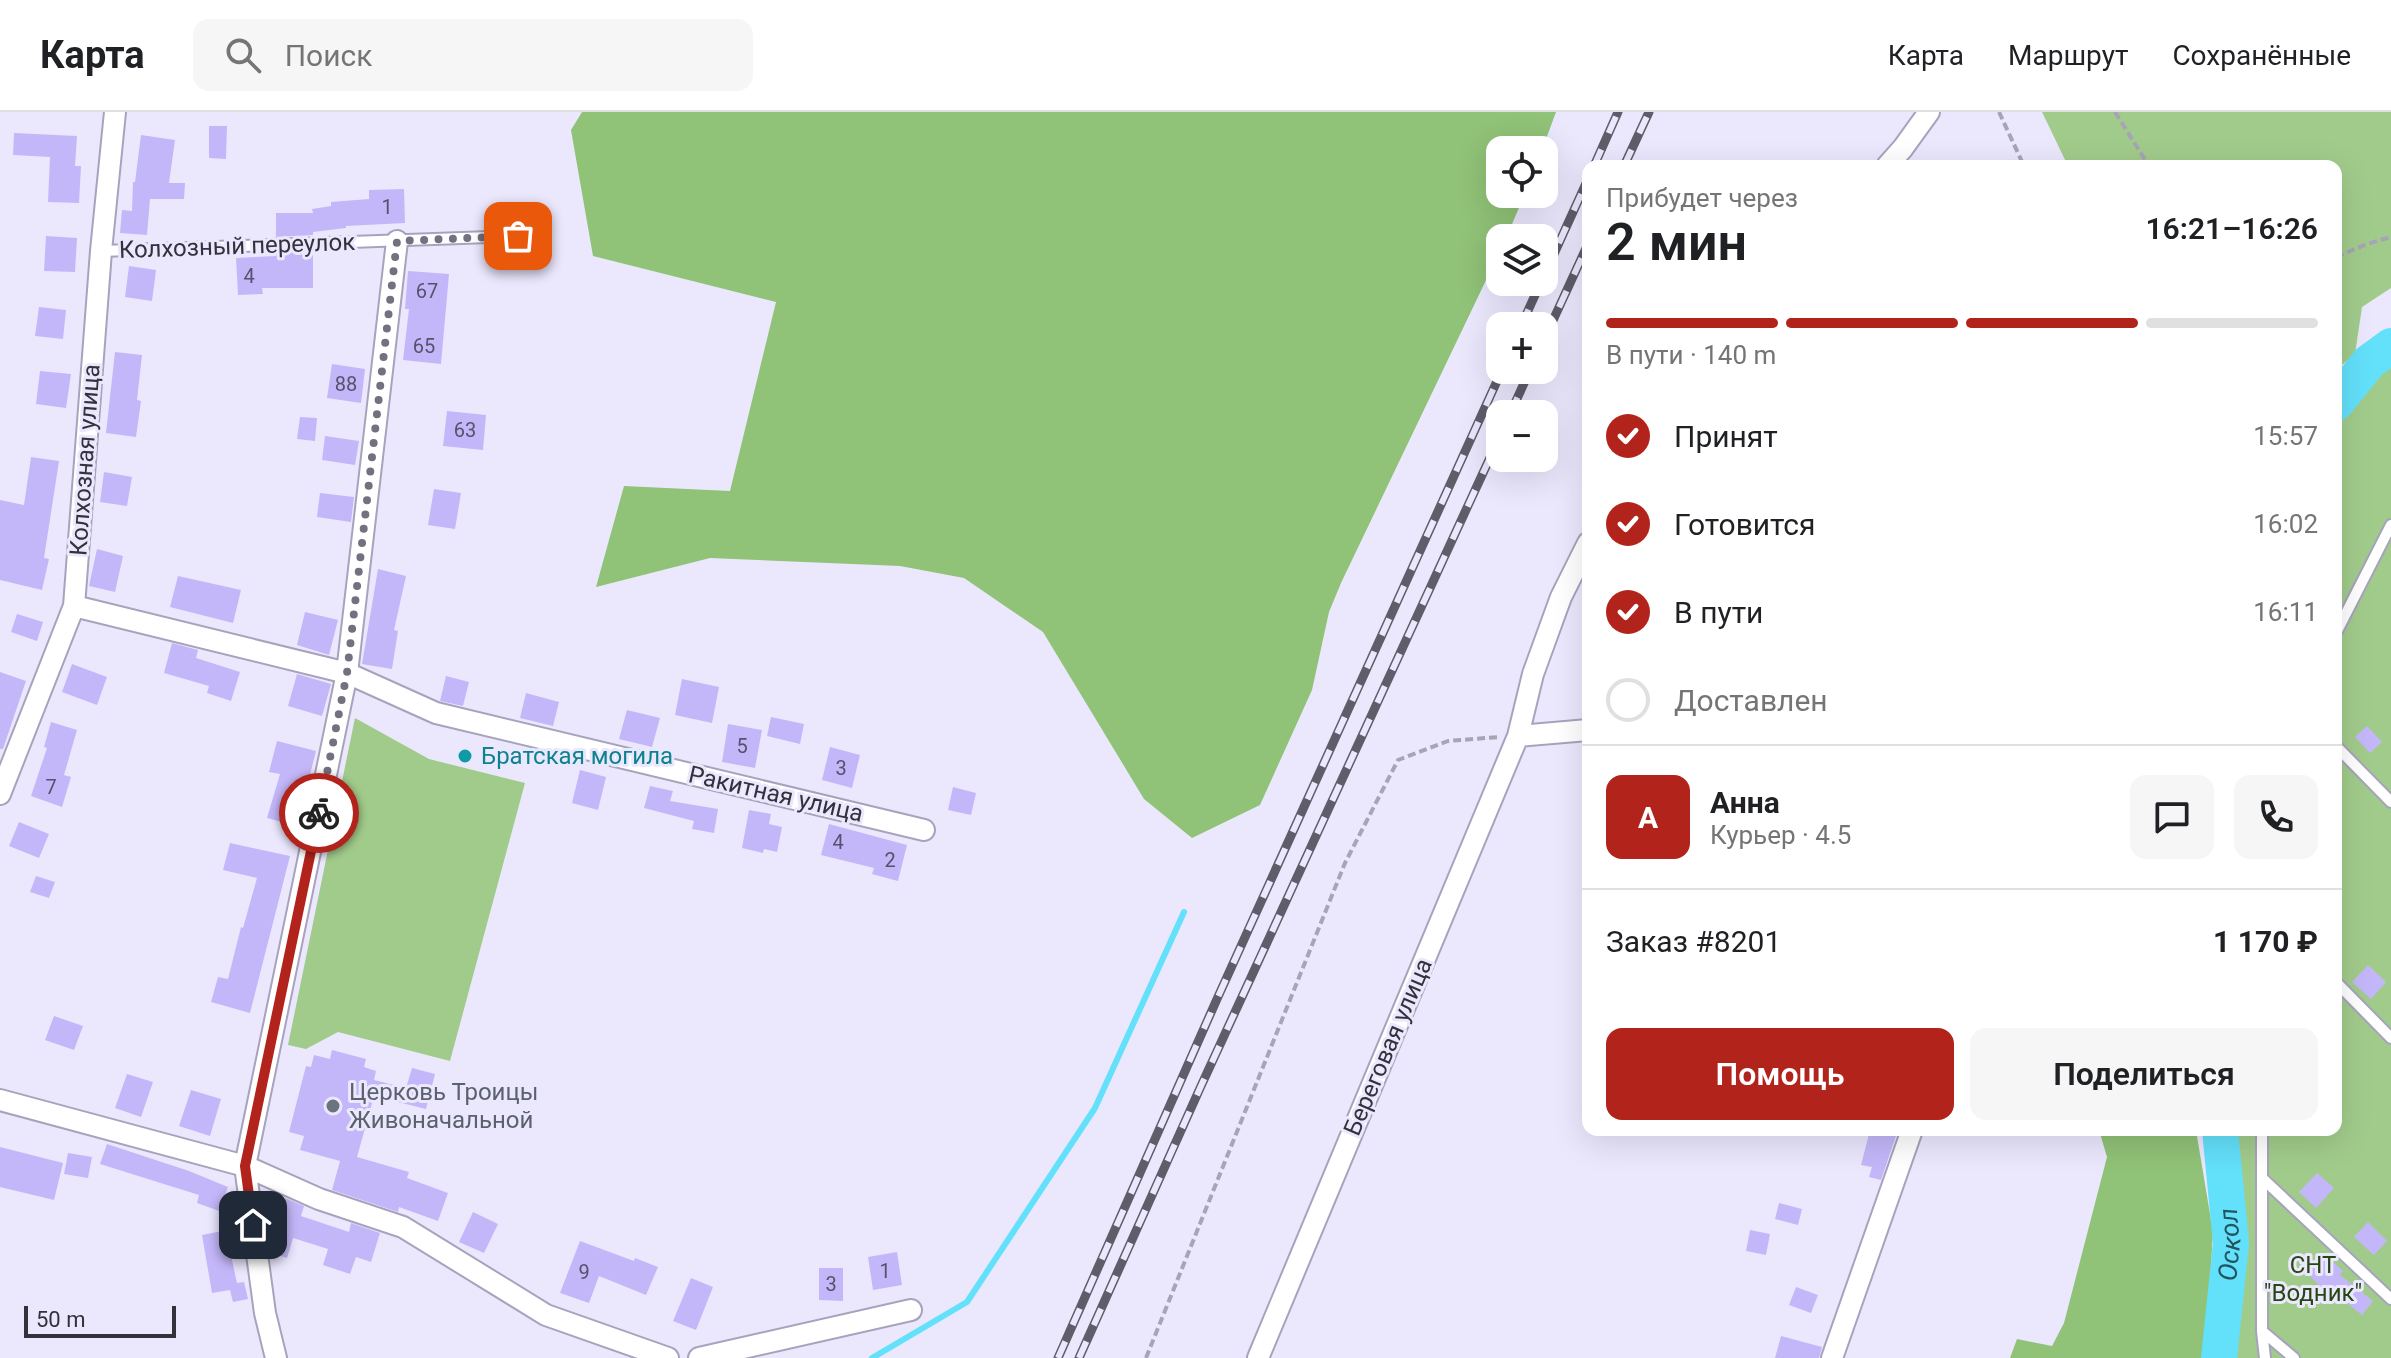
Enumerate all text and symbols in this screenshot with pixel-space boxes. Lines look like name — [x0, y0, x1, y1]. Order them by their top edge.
search box — [193, 19, 753, 91]
text: Карта — [40, 33, 145, 77]
icon: search — [221, 33, 265, 77]
text: Поиск — [285, 38, 372, 73]
text: Карта — [1888, 39, 1964, 72]
text: Маршрут — [2008, 39, 2128, 72]
text: Сохранённые — [2172, 39, 2351, 72]
map controls — [1486, 136, 1558, 472]
button: locate — [1486, 136, 1558, 208]
text: Прибудет через — [1606, 183, 1798, 213]
house number: 1 — [381, 195, 393, 219]
pin — [484, 202, 552, 270]
text: 16:21–16:26 — [2145, 211, 2318, 246]
text: 2 мин — [1606, 212, 1747, 273]
icon: bag — [496, 214, 540, 258]
button: layers — [1486, 224, 1558, 296]
street label: Колхозный переулок — [118, 228, 356, 264]
house number: 4 — [243, 264, 255, 288]
house number: 67 — [416, 279, 438, 303]
button: + — [1486, 312, 1558, 384]
house number: 65 — [413, 334, 435, 358]
text: В пути · 140 m — [1606, 340, 1776, 370]
street label: Колхозная улица — [64, 363, 106, 557]
house number: 88 — [335, 372, 357, 396]
button: − — [1486, 400, 1558, 472]
icon: check — [1606, 414, 1650, 458]
house number: 63 — [454, 418, 476, 442]
text: Принят — [1674, 419, 1778, 454]
text: 15:57 — [2253, 421, 2318, 451]
icon: check — [1606, 502, 1650, 546]
text: Готовится — [1674, 507, 1816, 542]
text: 16:02 — [2253, 509, 2318, 539]
icon: check — [1606, 590, 1650, 634]
text: В пути — [1674, 595, 1763, 630]
text: 16:11 — [2253, 597, 2318, 627]
text: Доставлен — [1674, 683, 1828, 718]
house number: 5 — [736, 734, 748, 758]
place label: Братская могила — [481, 742, 673, 770]
marker: Братская могила — [456, 747, 474, 765]
house number: 3 — [835, 756, 847, 780]
street label: Ракитная улица — [686, 760, 866, 828]
courier — [279, 773, 359, 853]
house number: 7 — [45, 775, 57, 799]
button: chat — [2130, 775, 2214, 859]
button: phone — [2234, 775, 2318, 859]
text: Анна — [1710, 785, 1780, 820]
icon: bike — [297, 791, 341, 835]
text: А — [1638, 800, 1658, 835]
text: Курьер · 4.5 — [1710, 820, 1851, 850]
house number: 4 — [832, 830, 844, 854]
house number: 2 — [884, 848, 896, 872]
text: Заказ #8201 — [1606, 924, 1781, 959]
text: 1 170 ₽ — [2213, 924, 2318, 959]
street label: Береговая улица — [1338, 954, 1438, 1140]
button: Помощь — [1606, 1028, 1954, 1120]
button: Поделиться — [1970, 1028, 2318, 1120]
place label: Церковь Троицы Живоначальной — [349, 1078, 538, 1134]
marker: Церковь Троицы Живоначальной — [324, 1097, 342, 1115]
pin — [219, 1191, 287, 1259]
icon: home — [231, 1203, 275, 1247]
water label: Оскол — [2212, 1207, 2247, 1282]
park label: СНТ "Водник" — [2264, 1251, 2362, 1307]
house number: 1 — [879, 1259, 891, 1283]
house number: 9 — [578, 1260, 590, 1284]
house number: 3 — [825, 1272, 837, 1296]
scale bar — [24, 1302, 176, 1338]
text: 50 m — [36, 1307, 85, 1332]

